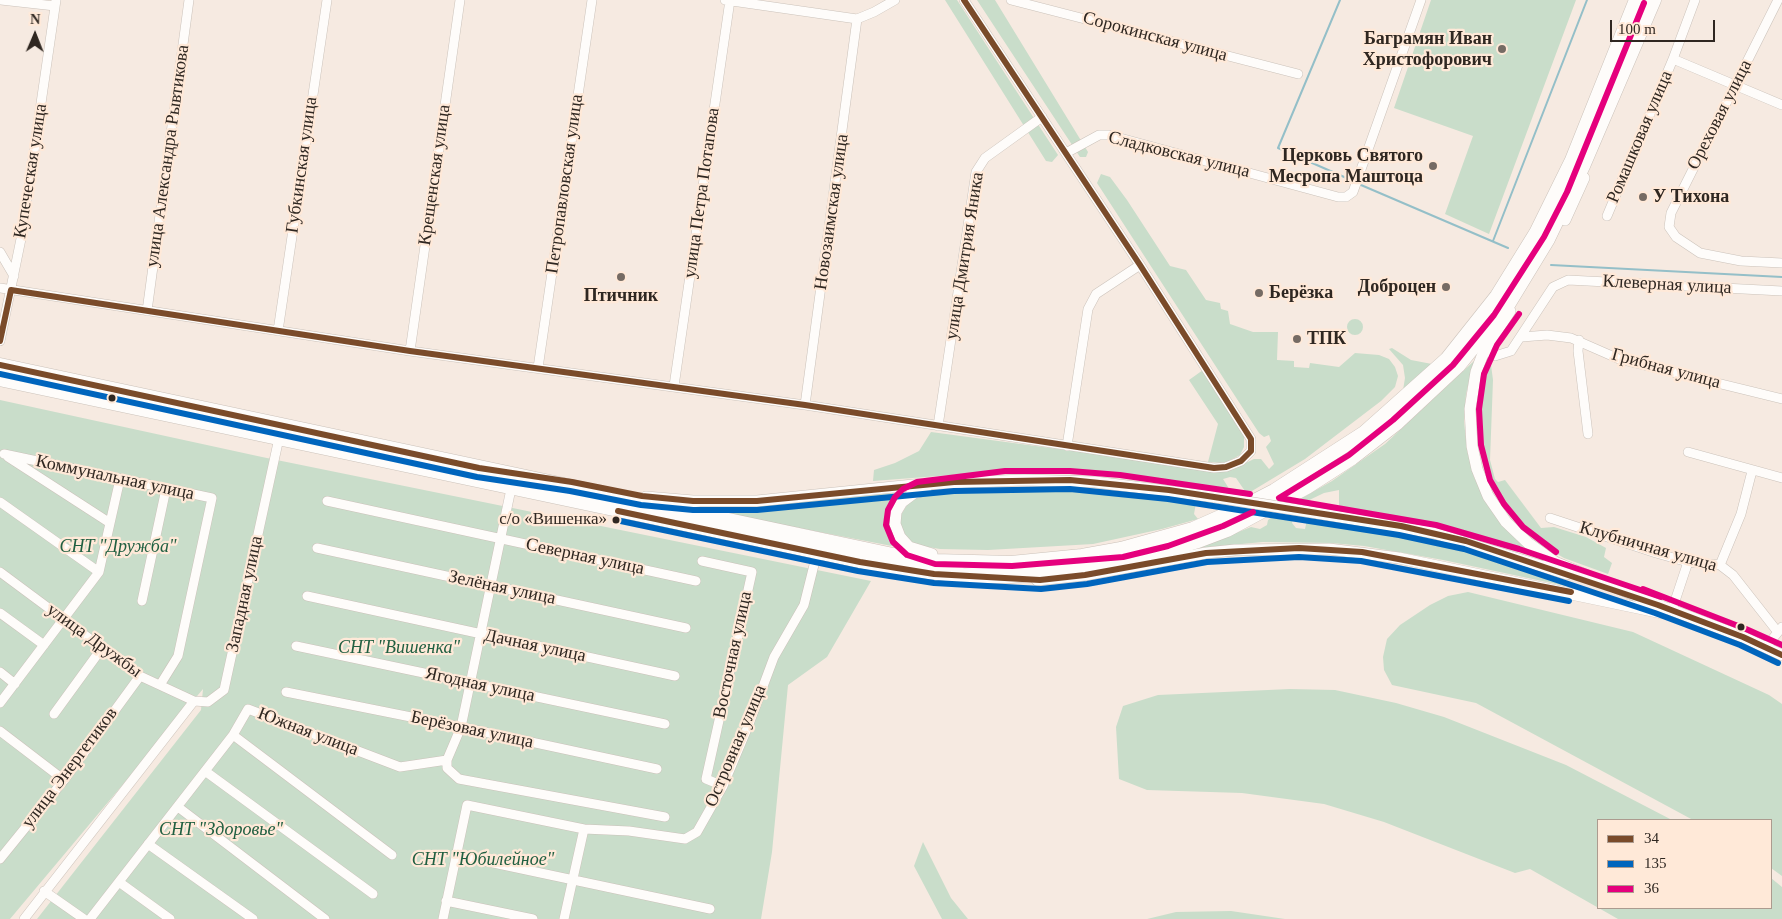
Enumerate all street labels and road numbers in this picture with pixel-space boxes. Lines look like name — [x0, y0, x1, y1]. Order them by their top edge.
street label: Сорокинская улица — [1080, 7, 1230, 67]
street label: улица Александра Рывтикова — [142, 43, 194, 269]
street label: Ореховая улица — [1683, 56, 1757, 174]
street label: Ромашковая улица — [1602, 68, 1678, 206]
street label: Петропавловская улица — [542, 93, 588, 275]
street label: Губкинская улица — [282, 96, 322, 234]
street label: Купеческая улица — [10, 102, 52, 240]
street label: Крещенская улица — [414, 103, 456, 247]
street label: улица Петра Потапова — [679, 106, 725, 280]
street label: Сладковская улица — [1106, 127, 1252, 183]
street label: Новозаимская улица — [810, 133, 854, 291]
street label: улица Дмитрия Яника — [941, 171, 989, 341]
street label: Клеверная улица — [1602, 271, 1732, 299]
street label: Грибная улица — [1609, 344, 1723, 394]
street label: Коммунальная улица — [34, 451, 196, 505]
street label: Клубничная улица — [1577, 517, 1719, 577]
street label: Западная улица — [222, 534, 268, 654]
street label: Северная улица — [524, 534, 646, 580]
street label: Зелёная улица — [447, 566, 557, 610]
street label: Восточная улица — [709, 589, 757, 721]
street label: улица Дружбы — [42, 599, 146, 683]
street label: Дачная улица — [482, 625, 588, 667]
street label: Ягодная улица — [423, 663, 537, 707]
street label: Островная улица — [701, 682, 771, 810]
street label: улица Энергетиков — [18, 703, 122, 833]
street label: Южная улица — [255, 703, 361, 761]
street label: Берёзовая улица — [409, 706, 535, 754]

